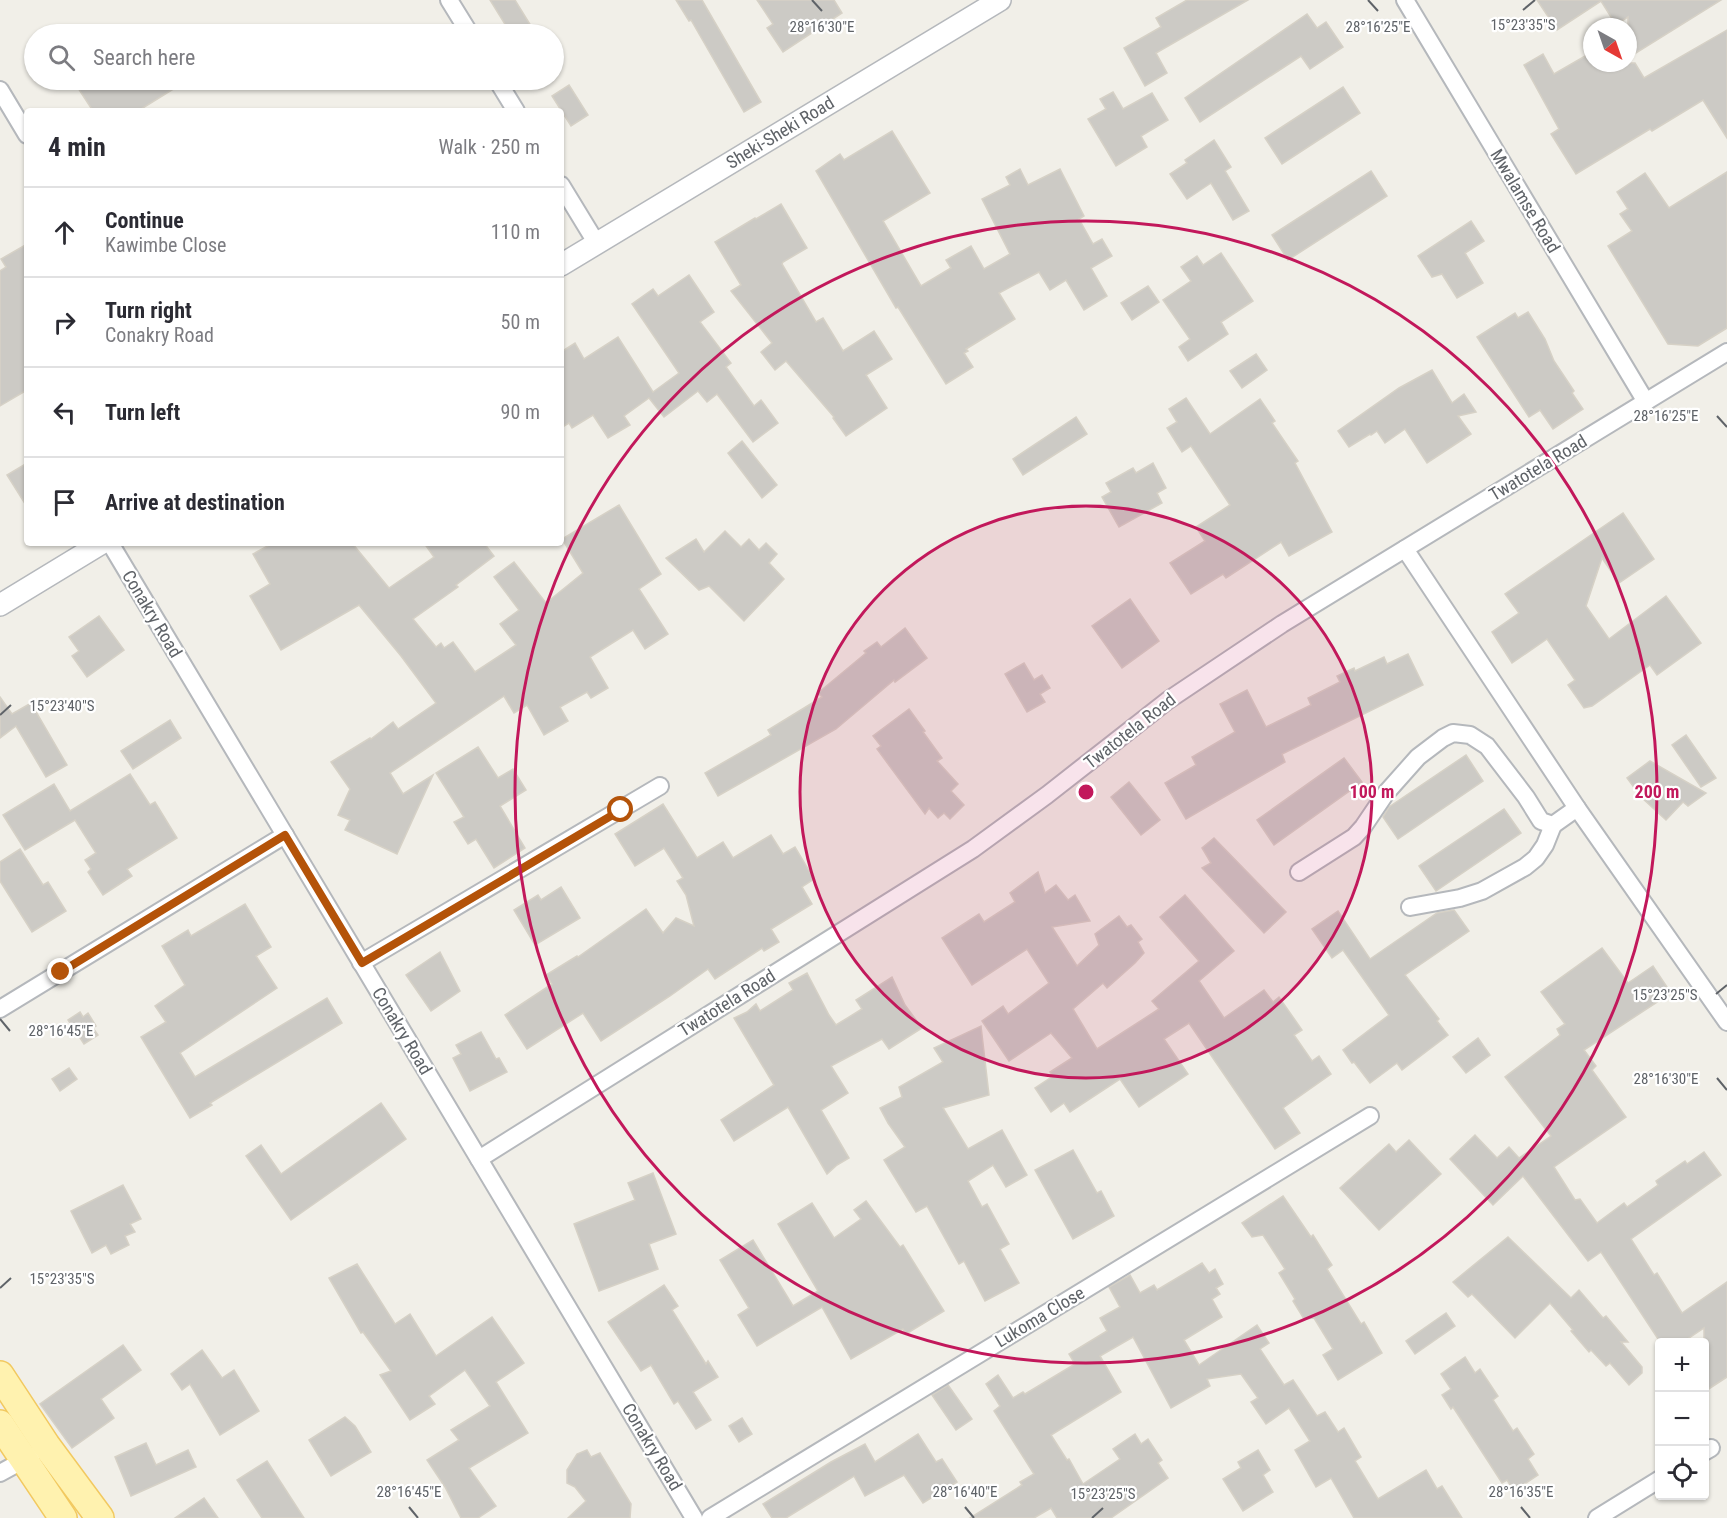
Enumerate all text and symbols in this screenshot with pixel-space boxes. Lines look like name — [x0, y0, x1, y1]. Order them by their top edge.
text: 15°23'35"S — [1490, 16, 1556, 34]
text: 28°16'30"E — [790, 18, 854, 36]
text: 28°16'25"E — [1346, 18, 1410, 36]
north arrow — [1583, 18, 1637, 72]
search box — [24, 24, 564, 90]
icon: search — [45, 41, 78, 74]
text: Search here — [93, 45, 195, 70]
street label: Sheki-Sheki Road — [722, 92, 838, 173]
text: 4 min — [48, 132, 106, 162]
text: Walk · 250 m — [439, 135, 540, 159]
street label: Mwalamse Road — [1486, 145, 1565, 256]
text: Continue — [105, 208, 184, 233]
icon: ahead — [48, 216, 81, 249]
text: 110 m — [491, 220, 540, 244]
text: Kawimbe Close — [105, 233, 226, 257]
text: Turn right — [105, 298, 192, 323]
icon: right — [48, 306, 81, 339]
text: 50 m — [501, 310, 540, 334]
text: Conakry Road — [105, 323, 214, 347]
icon: left — [48, 396, 81, 429]
text: Turn left — [105, 400, 180, 425]
text: 90 m — [501, 400, 540, 424]
text: 28°16'25"E — [1634, 407, 1698, 425]
street label: Twatotela Road — [1485, 430, 1590, 505]
icon: arrive — [48, 486, 81, 519]
text: Arrive at destination — [105, 490, 285, 515]
street label: Conakry Road — [118, 566, 187, 661]
street label: Twatotela Road — [1080, 688, 1180, 773]
text: 15°23'40"S — [29, 697, 95, 715]
text: 100 m — [1350, 781, 1394, 802]
text: 200 m — [1635, 781, 1679, 802]
centre of rings — [1076, 782, 1096, 802]
route start — [607, 796, 633, 822]
route end — [47, 958, 73, 984]
street label: Twatotela Road — [674, 964, 779, 1041]
street label: Conakry Road — [368, 983, 437, 1078]
text: 15°23'25"S — [1632, 986, 1698, 1004]
text: 28°16'45"E — [29, 1022, 93, 1040]
text: 28°16'30"E — [1634, 1070, 1698, 1088]
text: 15°23'35"S — [29, 1270, 95, 1288]
street label: Lukoma Close — [991, 1282, 1088, 1351]
map controls — [1655, 1338, 1709, 1500]
button: + — [1655, 1338, 1709, 1392]
button: − — [1655, 1392, 1709, 1446]
street label: Conakry Road — [618, 1399, 687, 1494]
button: locate — [1655, 1446, 1709, 1500]
text: 28°16'45"E — [377, 1483, 441, 1501]
text: 28°16'40"E — [933, 1483, 997, 1501]
text: 28°16'35"E — [1489, 1483, 1553, 1501]
text: 15°23'25"S — [1070, 1485, 1136, 1503]

